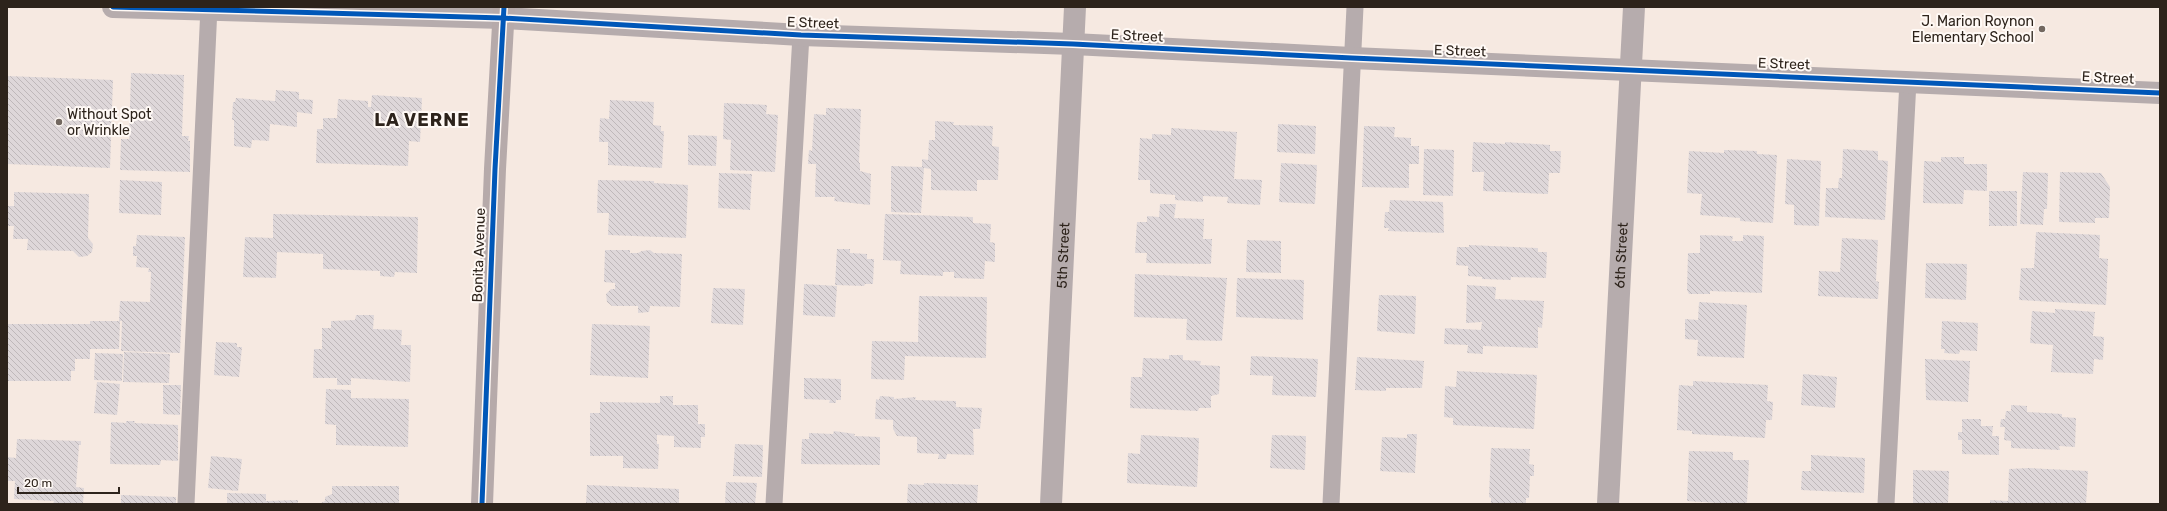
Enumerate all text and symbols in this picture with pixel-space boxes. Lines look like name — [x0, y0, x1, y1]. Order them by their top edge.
place label: J. Marion Roynon Elementary School — [1912, 13, 2034, 46]
street label: E Street — [787, 14, 840, 32]
marker: J. Marion Roynon Elementary School — [2037, 24, 2047, 34]
street label: E Street — [1110, 26, 1164, 46]
street label: E Street — [1434, 42, 1487, 60]
street label: E Street — [1758, 55, 1811, 73]
street label: E Street — [2081, 68, 2135, 88]
place label: Without Spot or Wrinkle — [67, 106, 152, 139]
district label: LA VERNE — [374, 109, 470, 131]
marker: Without Spot or Wrinkle — [54, 117, 64, 127]
street label: Bonita Avenue — [469, 207, 489, 303]
street label: 5th Street — [1053, 221, 1073, 289]
street label: 6th Street — [1611, 221, 1631, 289]
scale bar — [18, 469, 119, 495]
text: 20 m — [24, 476, 52, 490]

